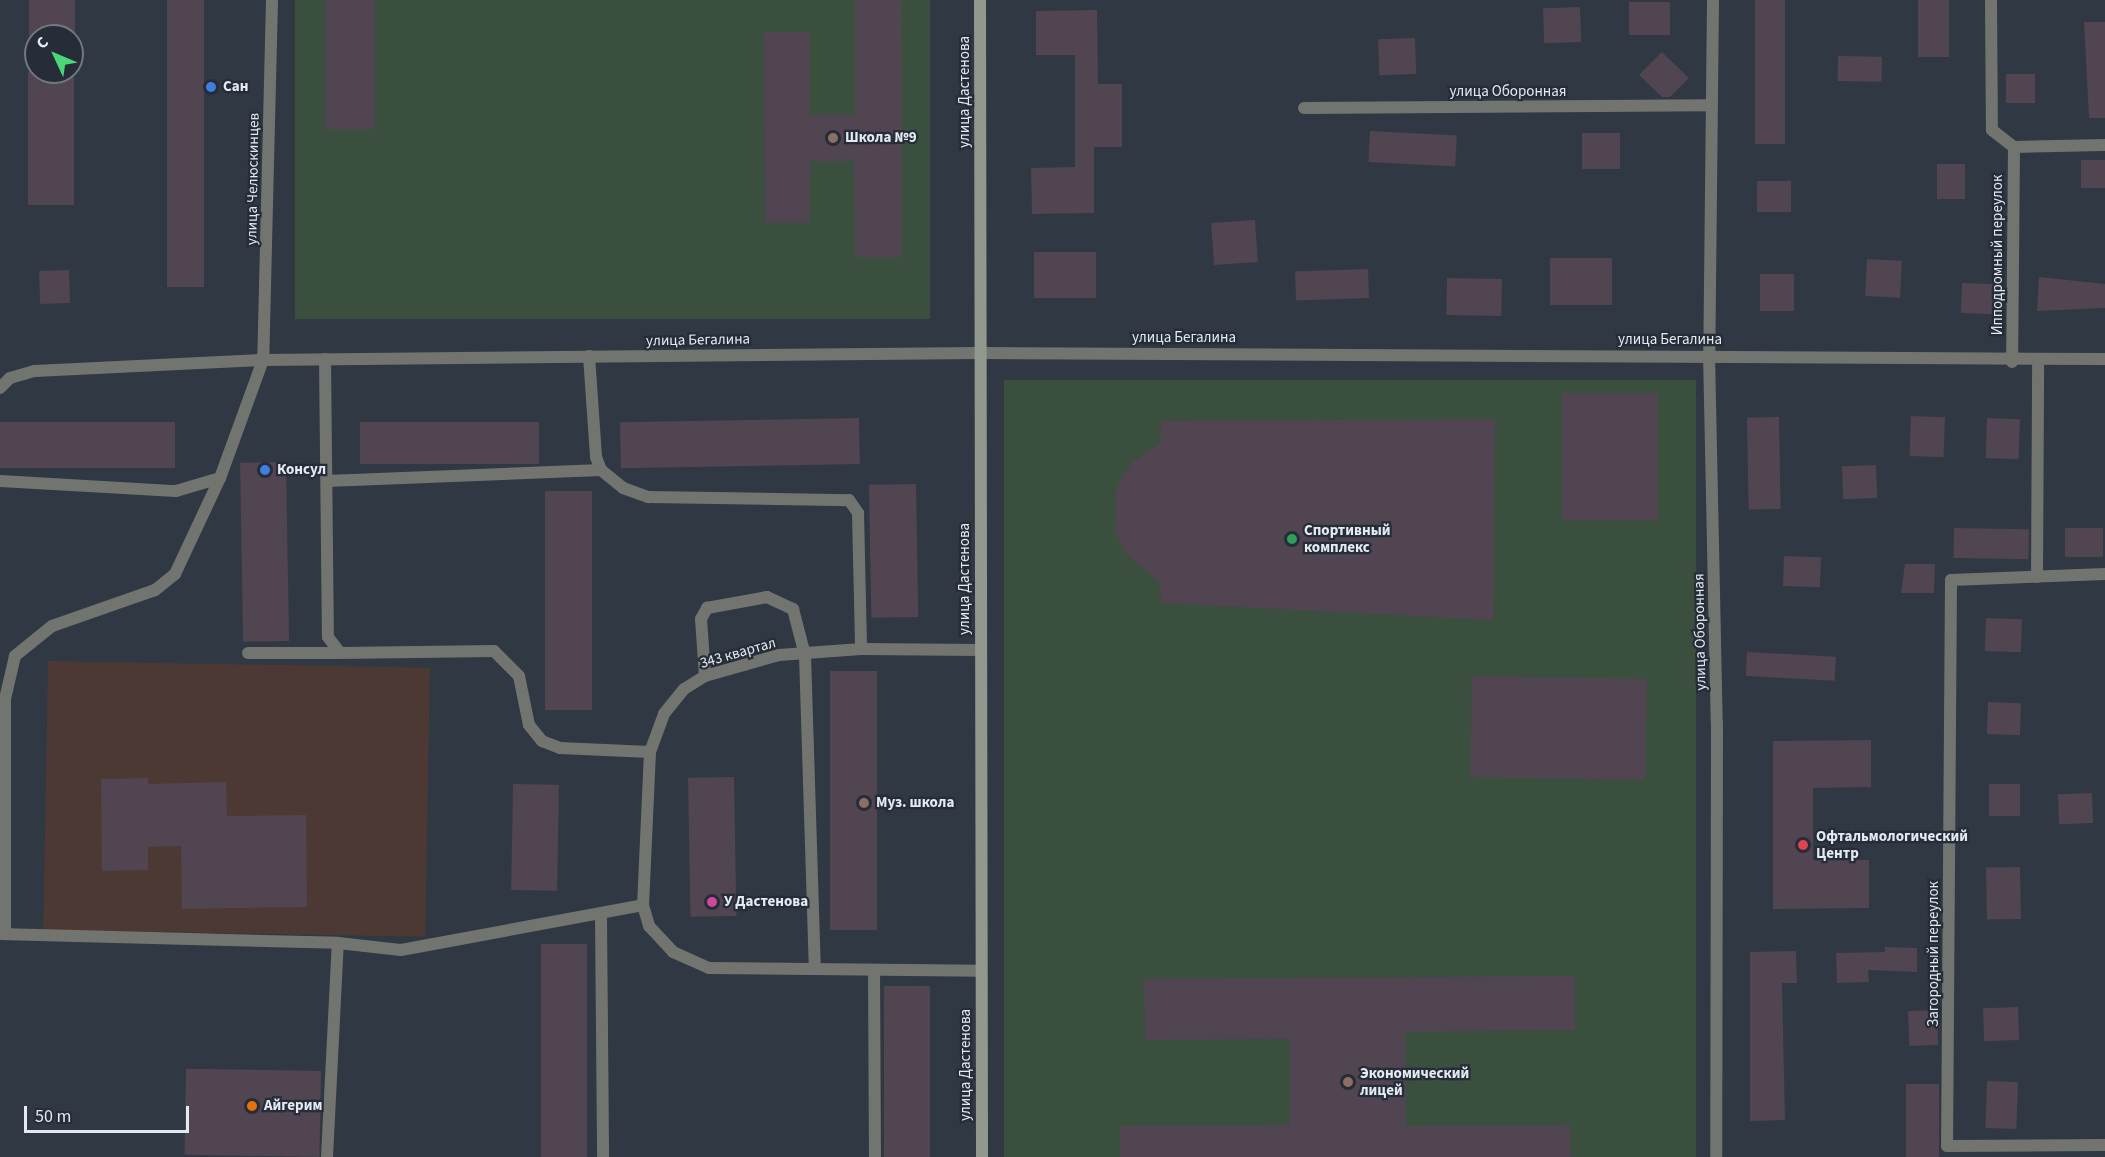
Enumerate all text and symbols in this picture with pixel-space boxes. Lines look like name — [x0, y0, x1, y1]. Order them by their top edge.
north arrow — [24, 24, 84, 84]
text: С — [31, 32, 54, 54]
street label: улица Дастенова — [956, 36, 974, 148]
place label: Сан — [223, 78, 248, 96]
marker: Сан — [204, 80, 218, 94]
street label: улица Оборонная — [1449, 83, 1567, 101]
street label: улица Челюскинцев — [243, 113, 263, 245]
place label: Школа №9 — [845, 129, 917, 147]
marker: Школа №9 — [826, 131, 840, 145]
street label: Ипподромный переулок — [1989, 175, 2007, 335]
street label: улица Бегалина — [1132, 329, 1236, 347]
street label: улица Бегалина — [646, 330, 750, 350]
street label: улица Бегалина — [1618, 331, 1722, 349]
place label: Консул — [277, 461, 326, 479]
marker: Консул — [258, 463, 272, 477]
place label: Спортивный комплекс — [1304, 521, 1390, 556]
street label: улица Дастенова — [956, 523, 974, 635]
marker: Спортивный комплекс — [1285, 532, 1299, 546]
street label: улица Оборонная — [1690, 573, 1710, 691]
street label: 343 квартал — [698, 634, 778, 672]
place label: Муз. школа — [876, 794, 954, 812]
marker: Муз. школа — [857, 796, 871, 810]
place label: Офтальмологический Центр — [1816, 827, 1968, 862]
marker: Офтальмологический Центр — [1794, 836, 1812, 854]
street label: Загородный переулок — [1925, 881, 1943, 1027]
place label: У Дастенова — [724, 893, 808, 911]
marker: У Дастенова — [705, 895, 719, 909]
street label: улица Дастенова — [957, 1009, 975, 1121]
place label: Экономический лицей — [1360, 1064, 1469, 1099]
marker: Экономический лицей — [1341, 1075, 1355, 1089]
scale bar — [27, 1094, 192, 1132]
place label: Айгерим — [264, 1097, 322, 1115]
marker: Айгерим — [245, 1099, 259, 1113]
text: 50 m — [35, 1104, 71, 1129]

